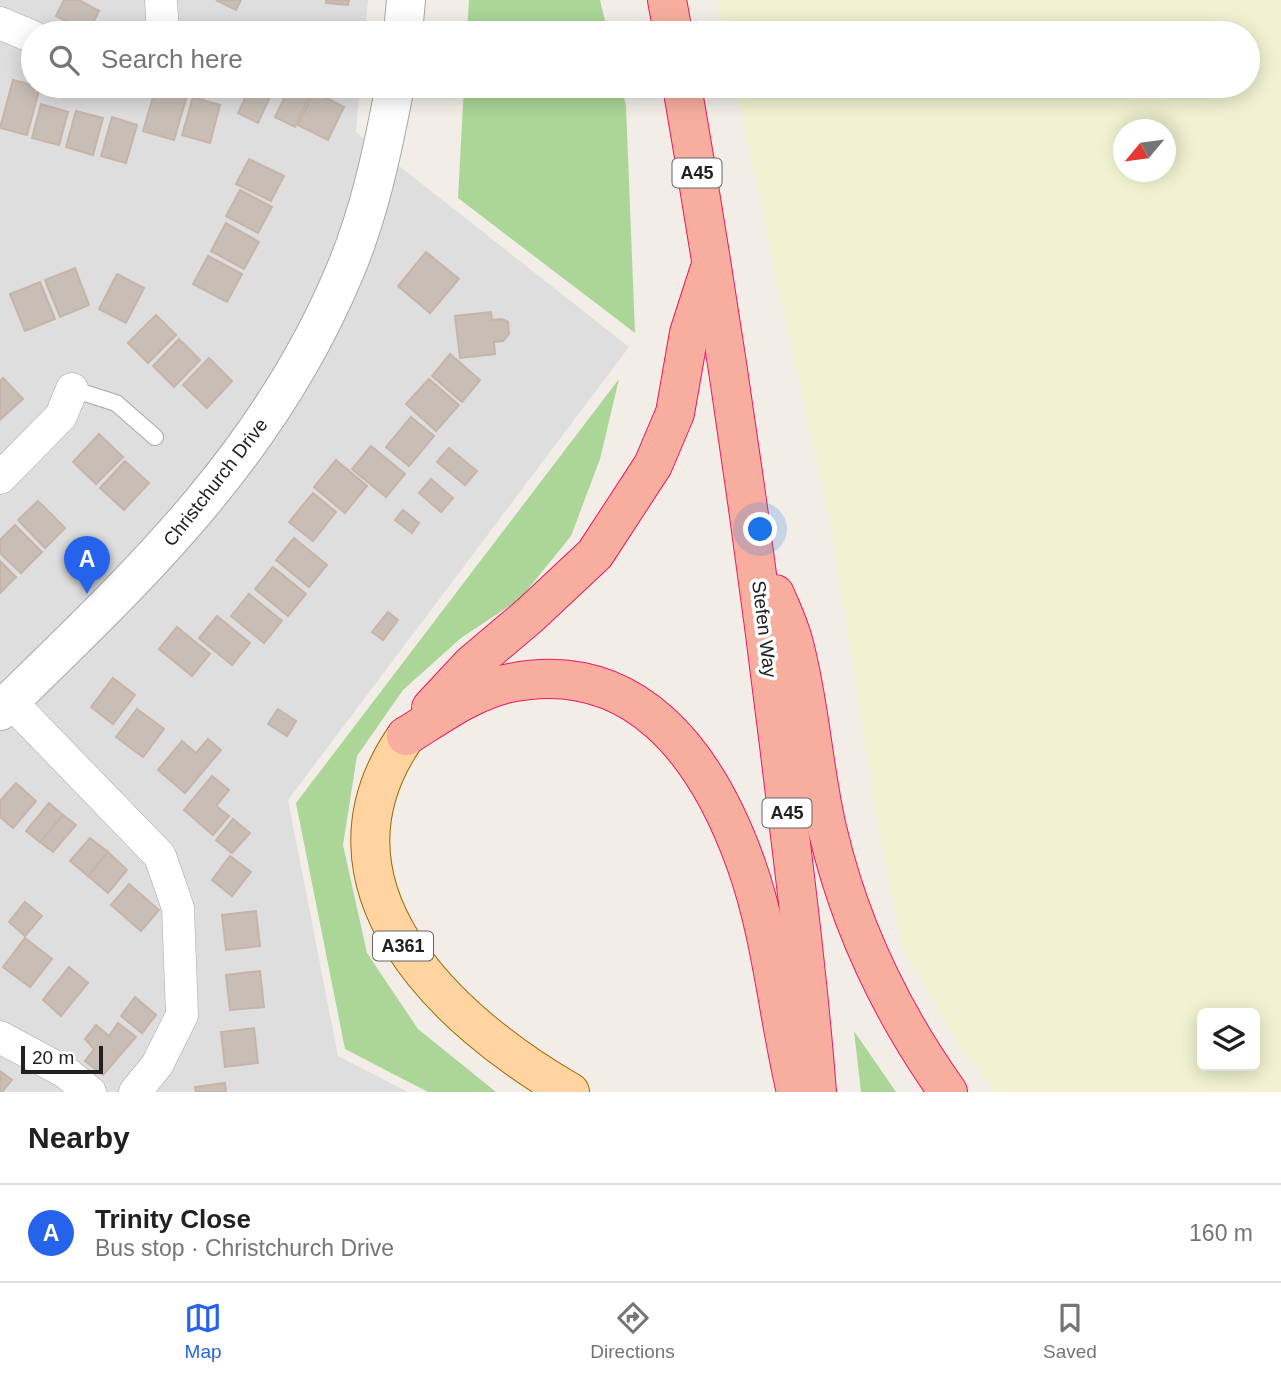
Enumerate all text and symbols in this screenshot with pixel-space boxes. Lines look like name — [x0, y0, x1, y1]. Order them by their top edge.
search box — [21, 21, 1260, 98]
icon: search — [45, 41, 83, 79]
text: Search here — [101, 44, 243, 74]
north arrow — [1113, 119, 1176, 182]
road number: A45 — [672, 158, 722, 188]
street label: Christchurch Drive — [159, 414, 272, 550]
your location — [743, 512, 777, 546]
pin: A — [64, 536, 110, 594]
street label: Stefen Way — [748, 579, 781, 679]
road number: A45 — [762, 798, 812, 828]
road number: A361 — [373, 931, 433, 960]
map controls — [1197, 1008, 1260, 1071]
button: layers — [1197, 1008, 1260, 1071]
scale bar — [21, 1043, 103, 1075]
text: 20 m — [32, 1047, 74, 1068]
text: Nearby — [28, 1121, 130, 1154]
text: Trinity Close — [95, 1204, 251, 1234]
text: A — [43, 1220, 59, 1246]
text: 160 m — [1189, 1220, 1253, 1246]
text: Bus stop · Christchurch Drive — [95, 1235, 394, 1261]
tab: Map — [184, 1299, 222, 1363]
tab: Directions — [590, 1299, 675, 1363]
tab: Saved — [1043, 1299, 1097, 1363]

